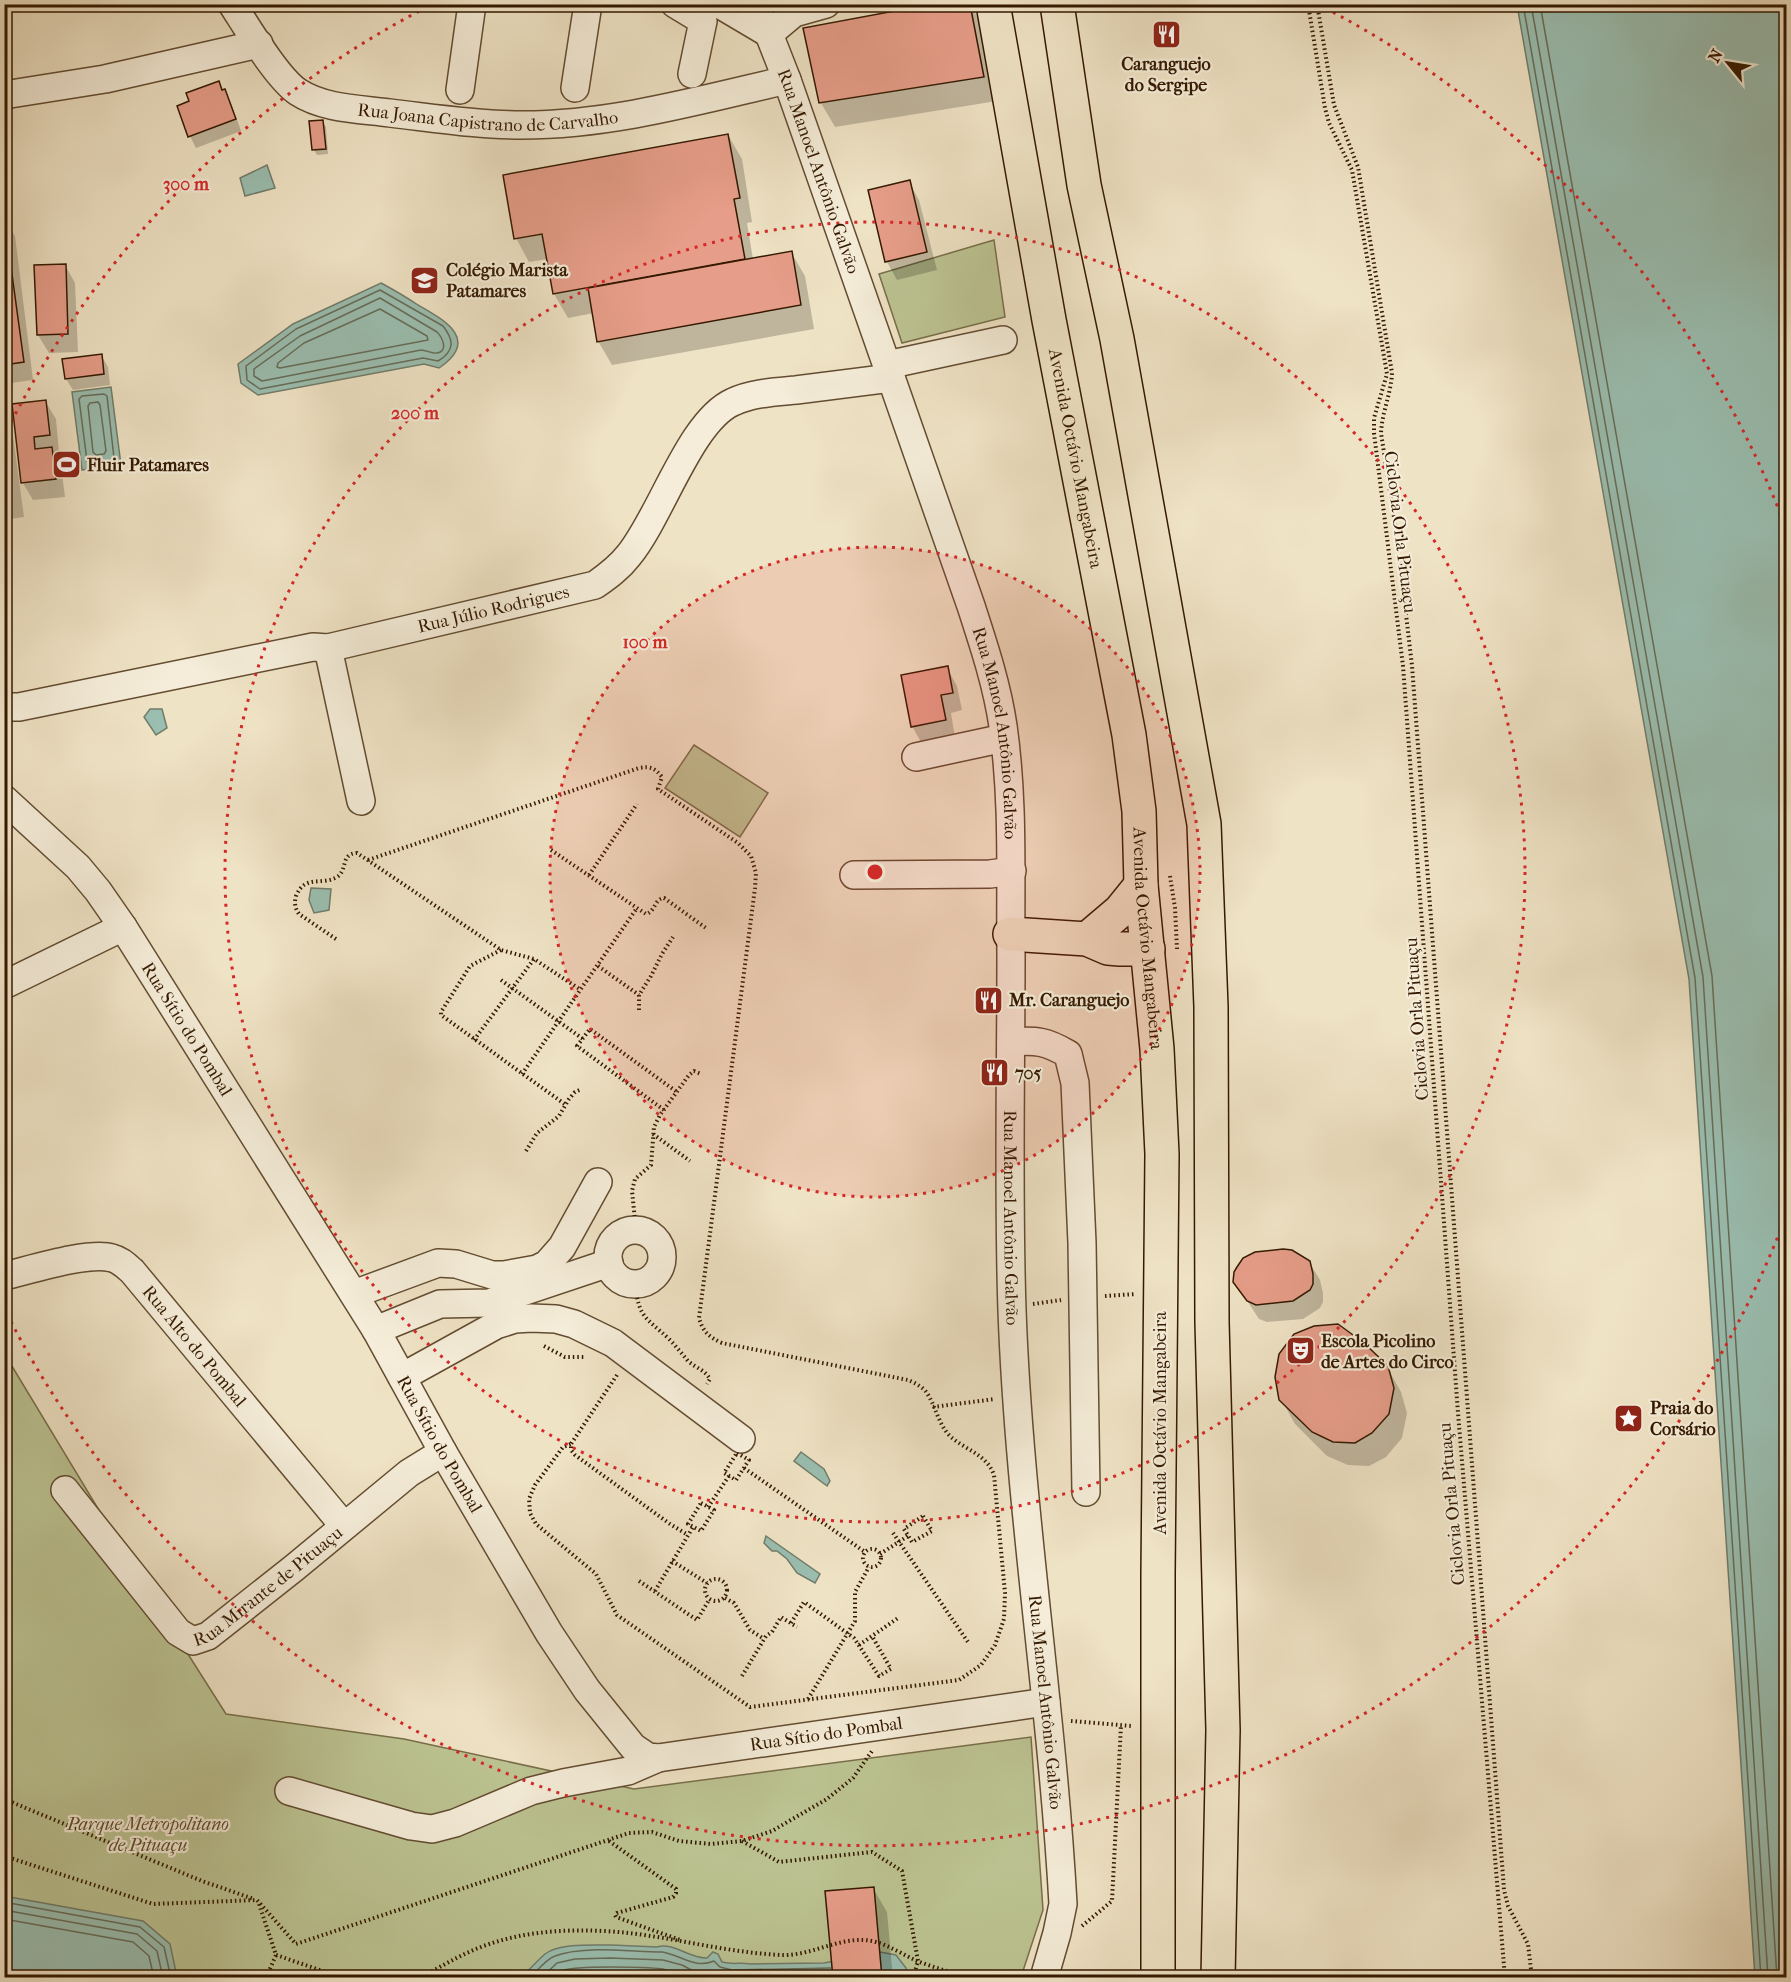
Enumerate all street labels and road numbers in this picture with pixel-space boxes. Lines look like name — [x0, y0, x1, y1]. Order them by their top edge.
street label: Rua Manoel Antônio Galvão — [773, 66, 864, 276]
street label: Rua Joana Capistrano de Carvalho — [357, 99, 620, 136]
street label: Avenida Octávio Mangabeira — [1044, 346, 1107, 571]
street label: Ciclovia Orla Pituaçu — [1380, 450, 1420, 614]
street label: Rua Júlio Rodrigues — [415, 581, 572, 637]
street label: Rua Manoel Antônio Galvão — [968, 624, 1021, 840]
street label: Avenida Octávio Mangabeira — [1129, 826, 1168, 1051]
street label: Ciclovia Orla Pituaçu — [1401, 937, 1433, 1101]
street label: Rua Sítio do Pombal — [137, 958, 237, 1100]
street label: Rua Manoel Antônio Galvão — [999, 1110, 1023, 1326]
street label: Rua Alto do Pombal — [138, 1281, 251, 1411]
street label: Avenida Octávio Mangabeira — [1150, 1311, 1171, 1536]
street label: Rua Sítio do Pombal — [393, 1372, 487, 1516]
street label: Ciclovia Orla Pituaçu — [1434, 1422, 1470, 1586]
street label: Rua Mirante de Pituaçu — [191, 1522, 347, 1651]
street label: Rua Manoel Antônio Galvão — [1024, 1594, 1067, 1810]
street label: Rua Sítio do Pombal — [748, 1712, 904, 1755]

